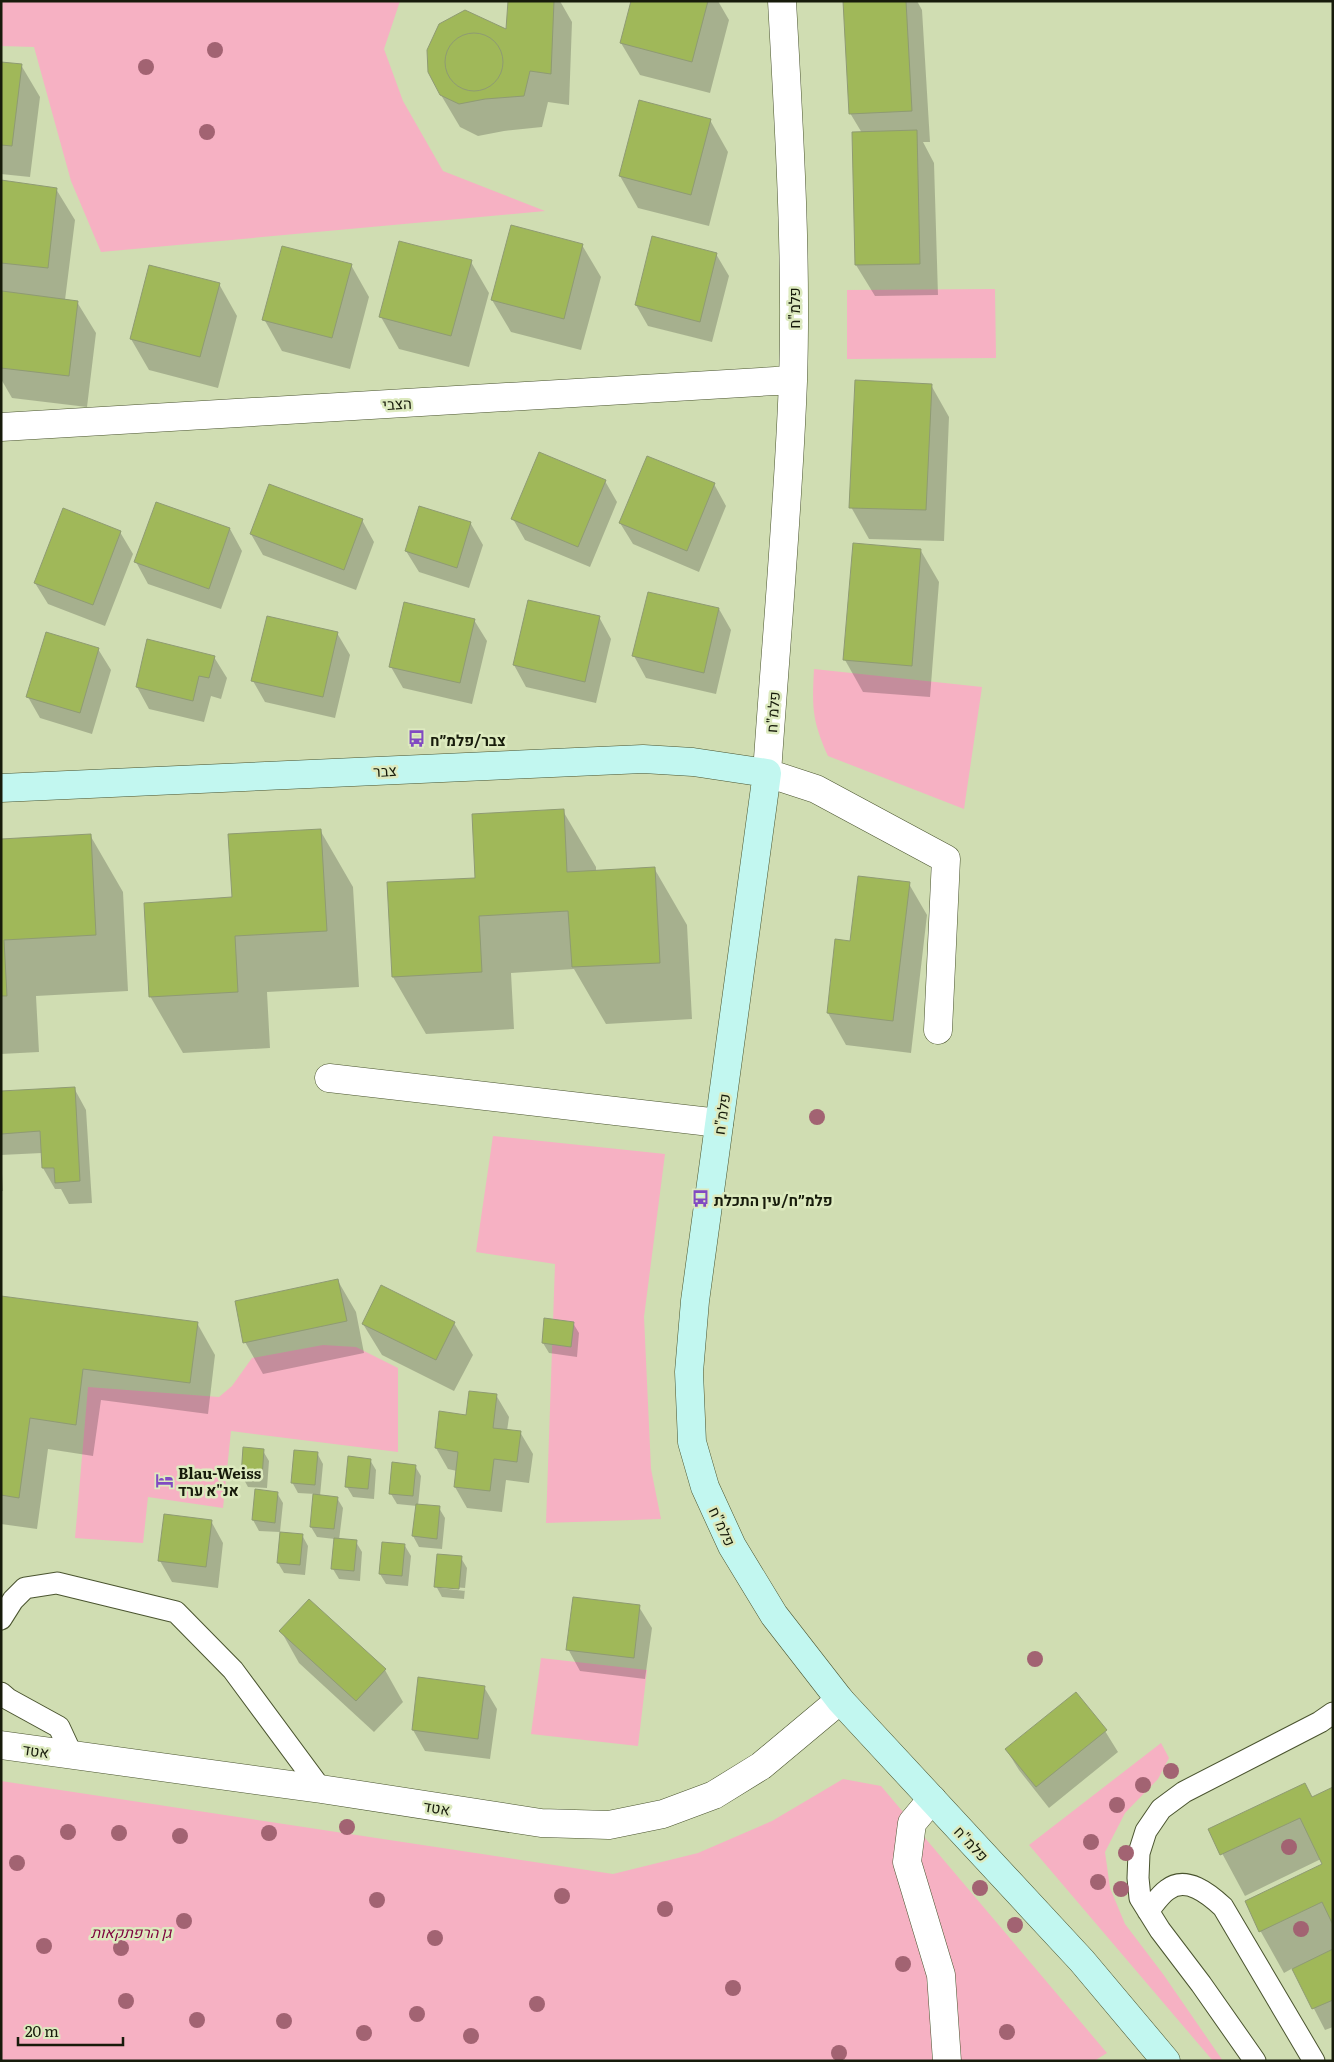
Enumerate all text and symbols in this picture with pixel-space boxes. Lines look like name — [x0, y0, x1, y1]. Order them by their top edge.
street label: פלמ"ח — [782, 287, 805, 329]
street label: הצבי — [382, 391, 412, 415]
street label: פלמ"ח — [759, 690, 785, 734]
place label: צבר/פלמ״ח — [430, 728, 506, 751]
bus stop icon: צבר/פלמ״ח — [406, 729, 426, 749]
street label: צבר — [373, 758, 397, 782]
street label: פלמ"ח — [707, 1092, 735, 1136]
place label: פלמ״ח/עין התכלת — [714, 1188, 833, 1211]
bus stop icon: פלמ״ח/עין התכלת — [690, 1189, 710, 1209]
place label: Blau-Weiss אנ"א ערד — [178, 1461, 262, 1501]
hotel icon: Blau-Weiss אנ"א ערד — [154, 1471, 174, 1491]
street label: פלמ"ח — [704, 1502, 742, 1550]
street label: אטד — [21, 1737, 51, 1763]
street label: אטד — [422, 1794, 452, 1820]
street label: פלמ"ח — [949, 1820, 995, 1866]
park label: גן הרפתקאות — [91, 1920, 173, 1943]
scale bar — [18, 2014, 122, 2046]
text: 20 m — [25, 2019, 59, 2042]

